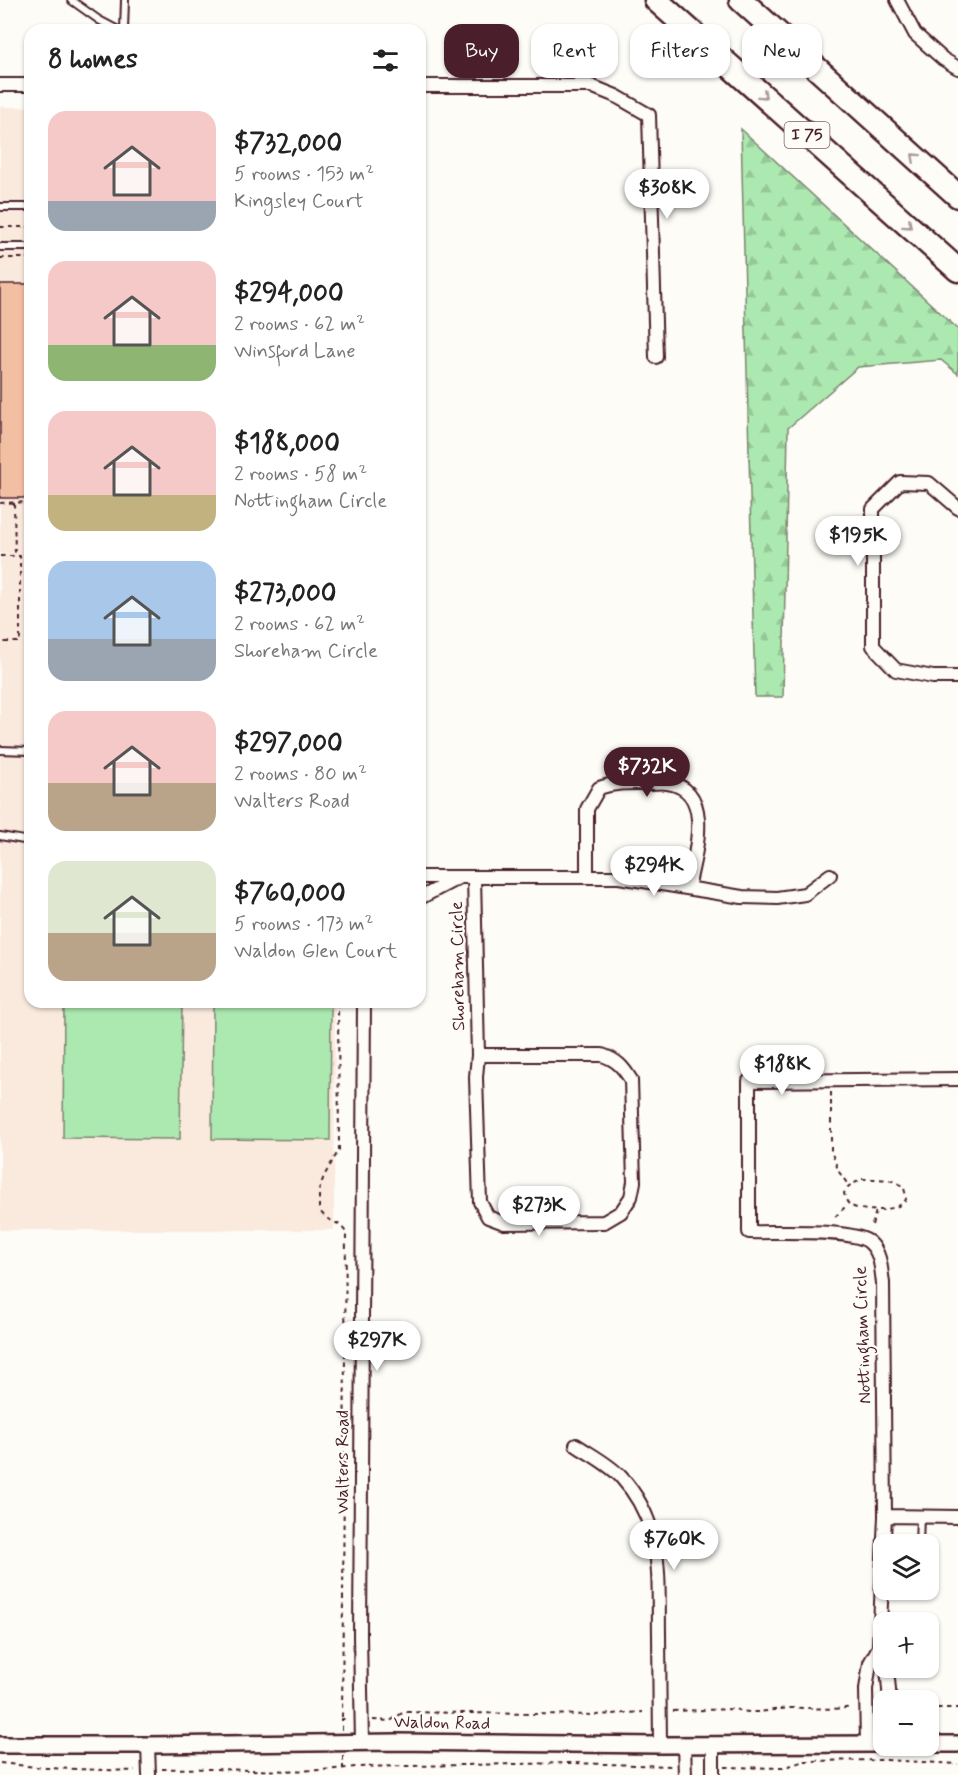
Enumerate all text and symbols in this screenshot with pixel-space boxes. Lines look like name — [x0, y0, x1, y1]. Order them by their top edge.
chip: Buy — [444, 24, 519, 78]
chip: Rent — [531, 24, 618, 78]
chip: Filters — [630, 24, 730, 78]
chip: New — [742, 24, 822, 78]
text: 8 homes — [48, 43, 138, 77]
icon: filters — [369, 44, 402, 77]
one-way arrow — [756, 88, 767, 99]
road number: I 75 — [784, 122, 830, 148]
text: $732,000 — [234, 127, 342, 161]
icon: home — [96, 135, 168, 207]
one-way arrow — [911, 153, 922, 164]
text: 5 rooms · 153 m² — [234, 161, 374, 188]
pin: $308K — [625, 169, 709, 220]
text: $308K — [638, 175, 696, 202]
text: Kingsley Court — [234, 188, 363, 215]
one-way arrow — [901, 218, 912, 229]
text: $294,000 — [234, 277, 344, 311]
icon: home — [96, 285, 168, 357]
text: 2 rooms · 62 m² — [234, 311, 365, 338]
text: Winsford Lane — [234, 338, 355, 365]
text: $188,000 — [234, 427, 340, 461]
icon: home — [96, 435, 168, 507]
text: 2 rooms · 58 m² — [234, 461, 367, 488]
text: Nottingham Circle — [234, 488, 387, 515]
pin: $195K — [816, 516, 900, 567]
text: $195K — [829, 522, 887, 549]
text: $273,000 — [234, 577, 336, 611]
icon: home — [96, 585, 168, 657]
text: 2 rooms · 62 m² — [234, 611, 365, 638]
text: Shoreham Circle — [234, 638, 378, 665]
text: $297,000 — [234, 727, 343, 761]
icon: home — [96, 735, 168, 807]
pin: $732K — [605, 747, 689, 798]
text: $732K — [618, 753, 676, 780]
text: 2 rooms · 80 m² — [234, 761, 367, 788]
text: Walters Road — [234, 788, 350, 815]
pin: $294K — [612, 846, 696, 897]
text: $294K — [624, 852, 684, 879]
text: $760,000 — [234, 877, 346, 911]
icon: home — [96, 885, 168, 957]
street label: Shoreham Circle — [445, 901, 471, 1031]
text: 5 rooms · 173 m² — [234, 911, 373, 938]
text: Waldon Glen Court — [234, 938, 397, 965]
pin: $188K — [740, 1045, 824, 1096]
text: $188K — [754, 1051, 810, 1078]
pin: $273K — [497, 1186, 581, 1237]
text: $273K — [512, 1192, 566, 1219]
street label: Nottingham Circle — [849, 1266, 879, 1404]
pin: $297K — [335, 1321, 419, 1372]
text: $297K — [348, 1327, 406, 1354]
street label: Walters Road — [331, 1410, 355, 1514]
pin: $760K — [632, 1520, 716, 1571]
text: $760K — [643, 1526, 705, 1553]
map controls — [873, 1534, 939, 1756]
button: layers — [873, 1534, 939, 1600]
button: + — [873, 1612, 939, 1678]
button: − — [873, 1690, 939, 1756]
street label: Waldon Road — [393, 1710, 491, 1736]

